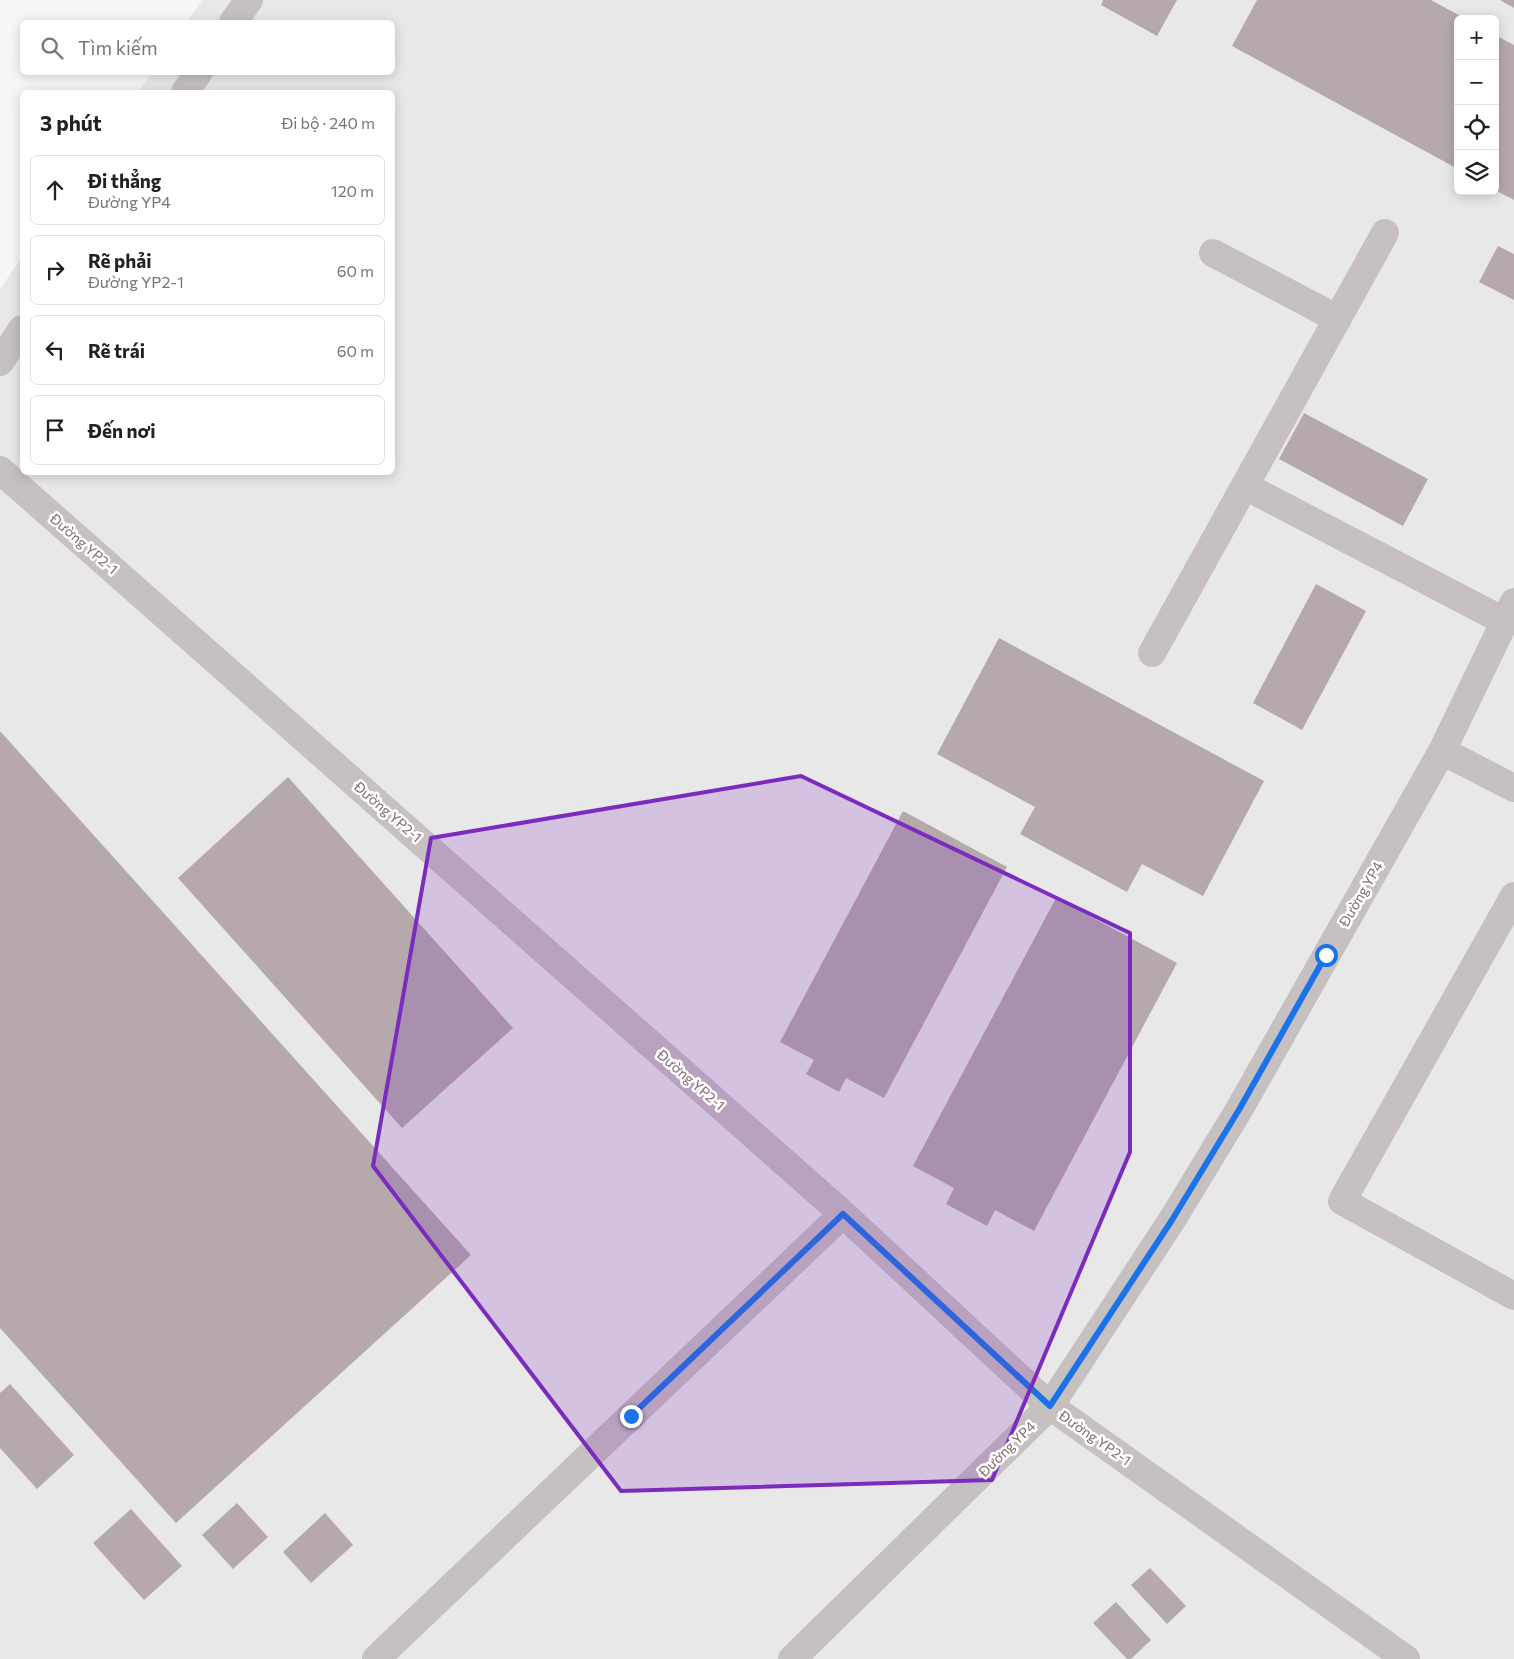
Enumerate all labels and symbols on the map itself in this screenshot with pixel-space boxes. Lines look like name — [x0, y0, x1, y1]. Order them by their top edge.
street label: Đường YP2-1 — [46, 509, 122, 578]
street label: Đường YP2-1 — [350, 777, 426, 846]
street label: Đường YP4 — [1335, 858, 1386, 930]
route start — [1315, 944, 1338, 967]
street label: Đường YP2-1 — [653, 1045, 729, 1114]
route end — [620, 1405, 643, 1428]
street label: Đường YP2-1 — [1055, 1406, 1135, 1469]
street label: Đường YP4 — [974, 1417, 1039, 1481]

